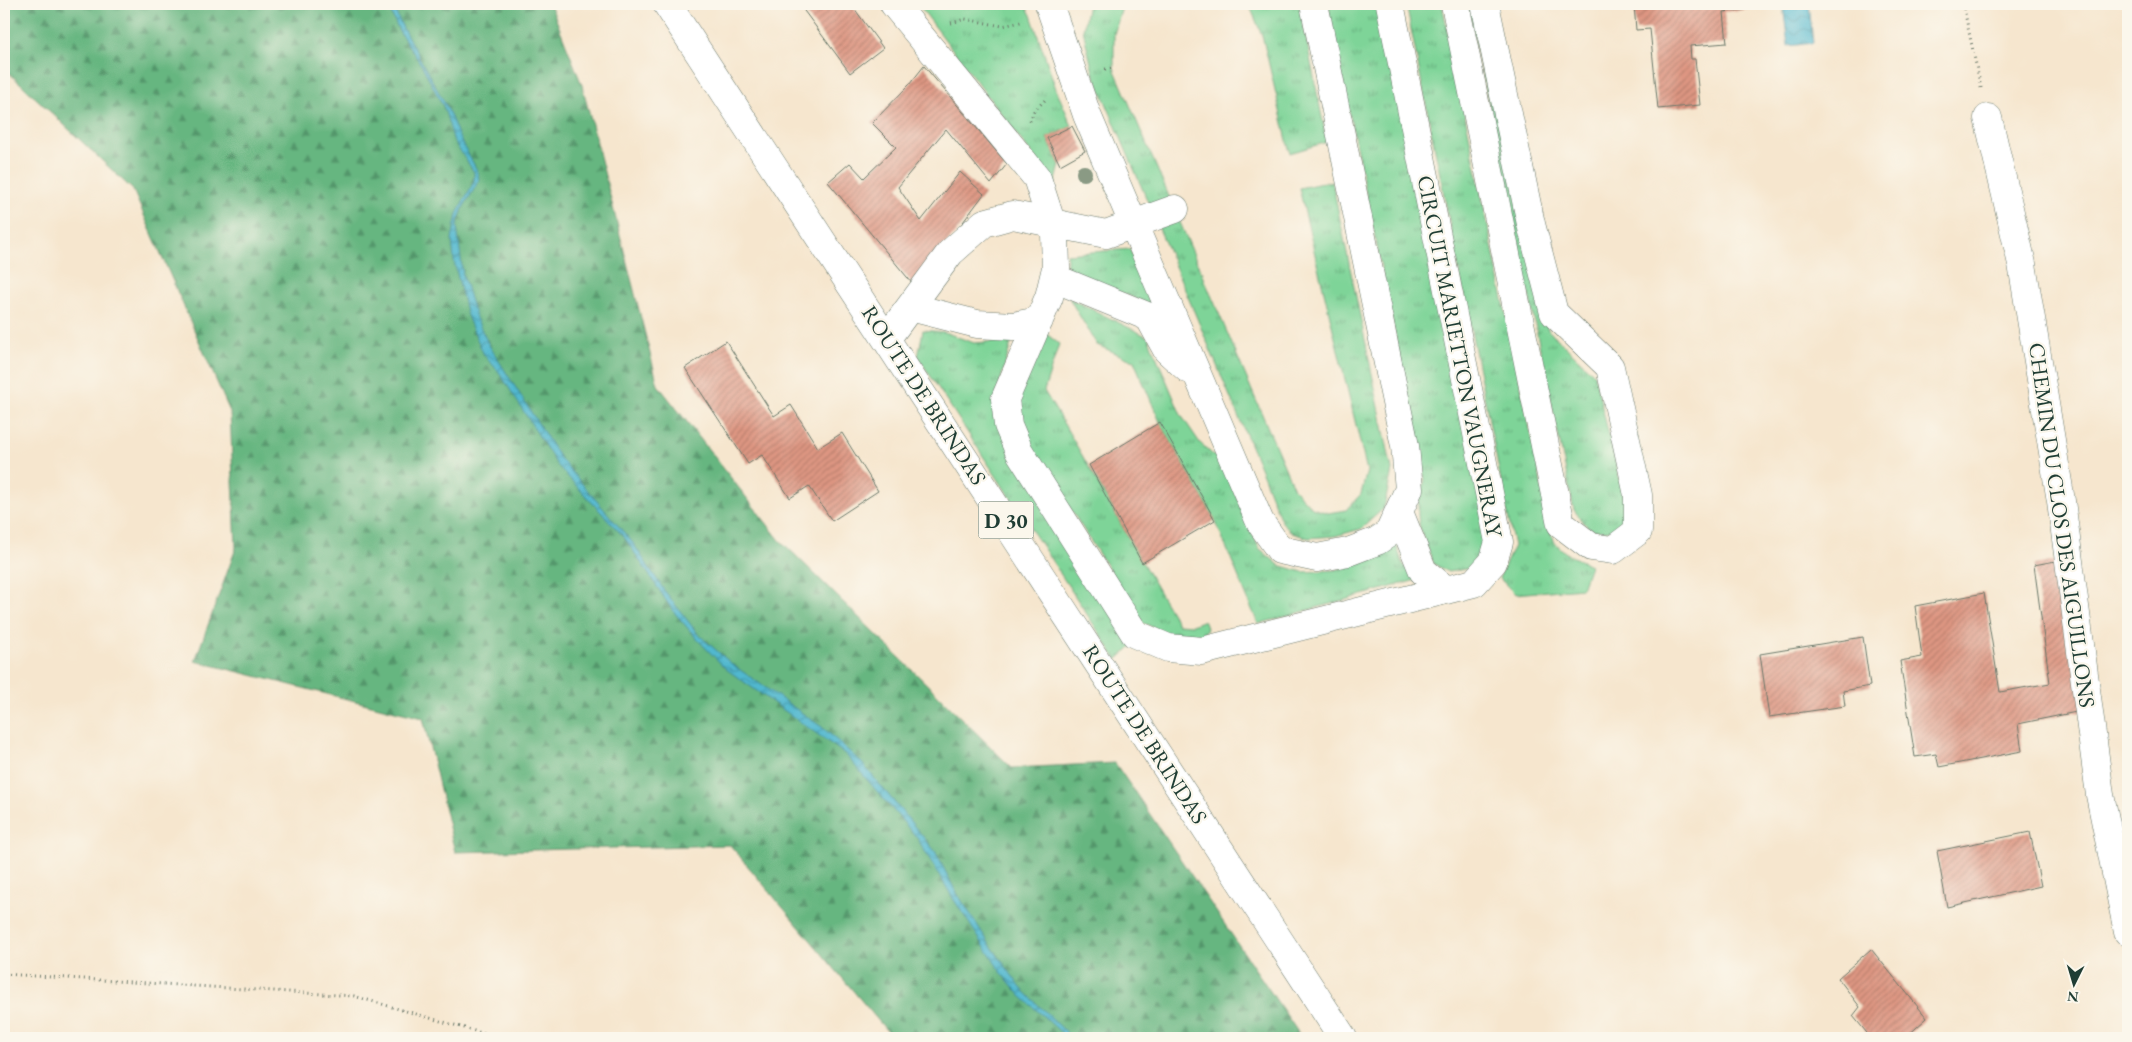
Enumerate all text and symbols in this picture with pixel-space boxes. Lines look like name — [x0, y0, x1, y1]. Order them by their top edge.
street label: CIRCUIT MARIETTON VAUGNERAY — [1411, 173, 1510, 540]
street label: ROUTE DE BRINDAS — [855, 300, 993, 490]
street label: CHEMIN DU CLOS DES AIGUILLONS — [2022, 341, 2102, 709]
road number: D 30 — [978, 502, 1034, 538]
street label: ROUTE DE BRINDAS — [1076, 639, 1214, 829]
north arrow — [2050, 960, 2100, 1010]
text: N — [2066, 987, 2079, 1006]

